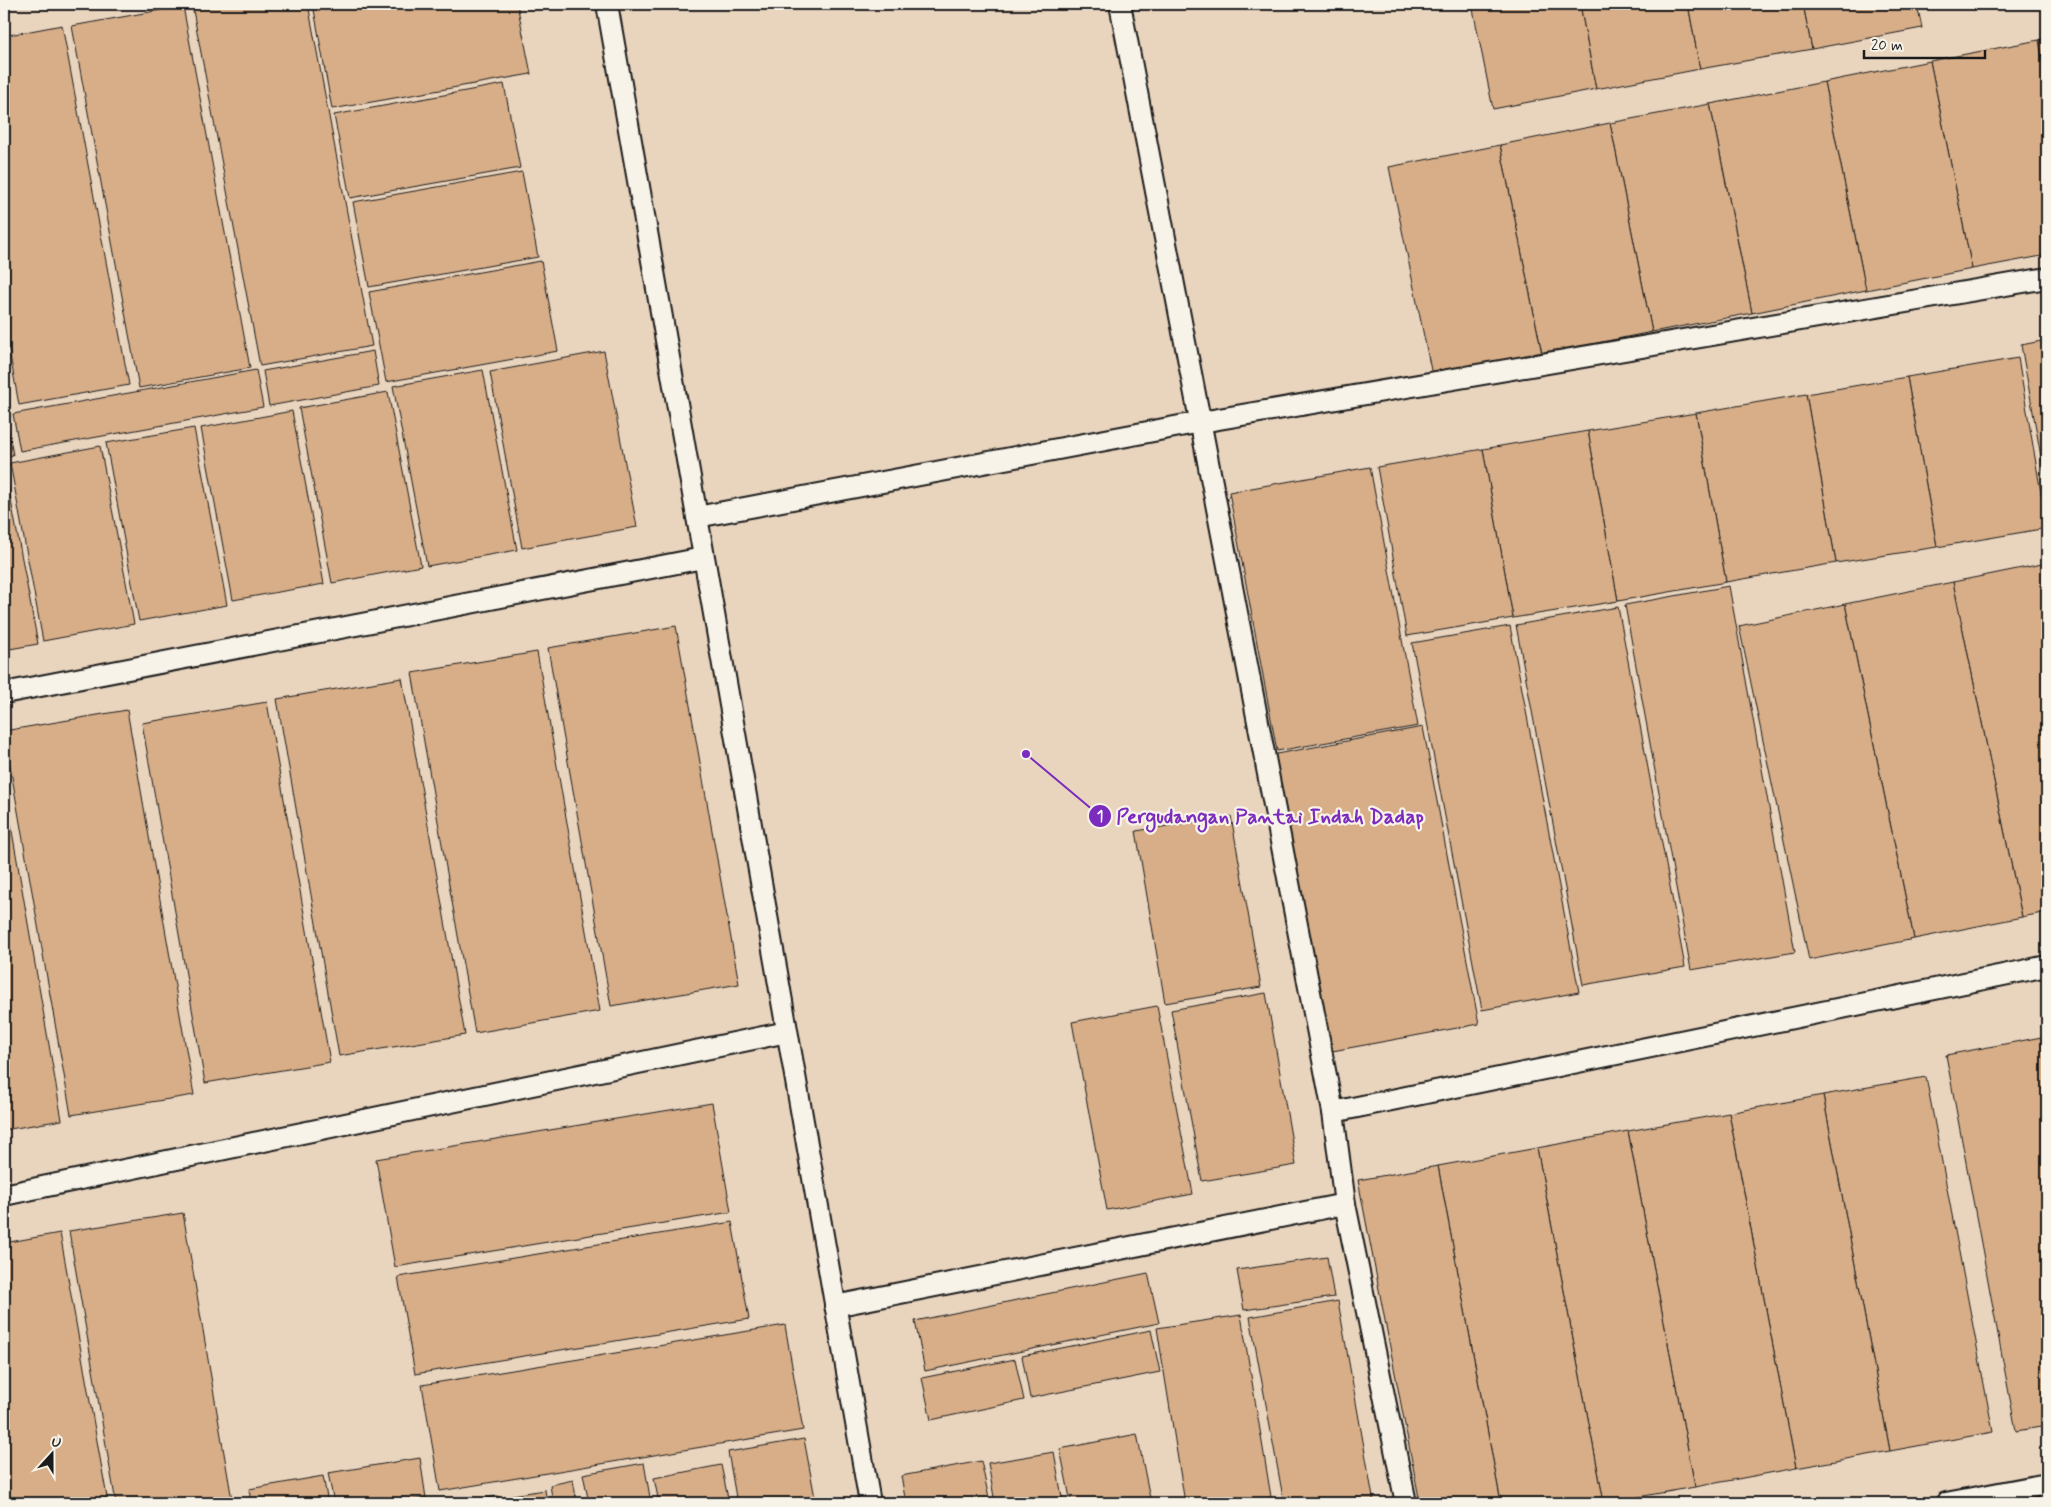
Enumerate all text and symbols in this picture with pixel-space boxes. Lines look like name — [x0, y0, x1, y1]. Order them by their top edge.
scale bar — [1864, 28, 1985, 60]
text: 20 m — [1871, 36, 1903, 56]
callout: Pergudangan Pantai Indah Dadap — [1088, 798, 1428, 834]
text: Pergudangan Pantai Indah Dadap — [1116, 803, 1424, 833]
text: 1 — [1097, 807, 1103, 827]
north arrow — [28, 1430, 78, 1480]
text: U — [49, 1433, 64, 1453]

